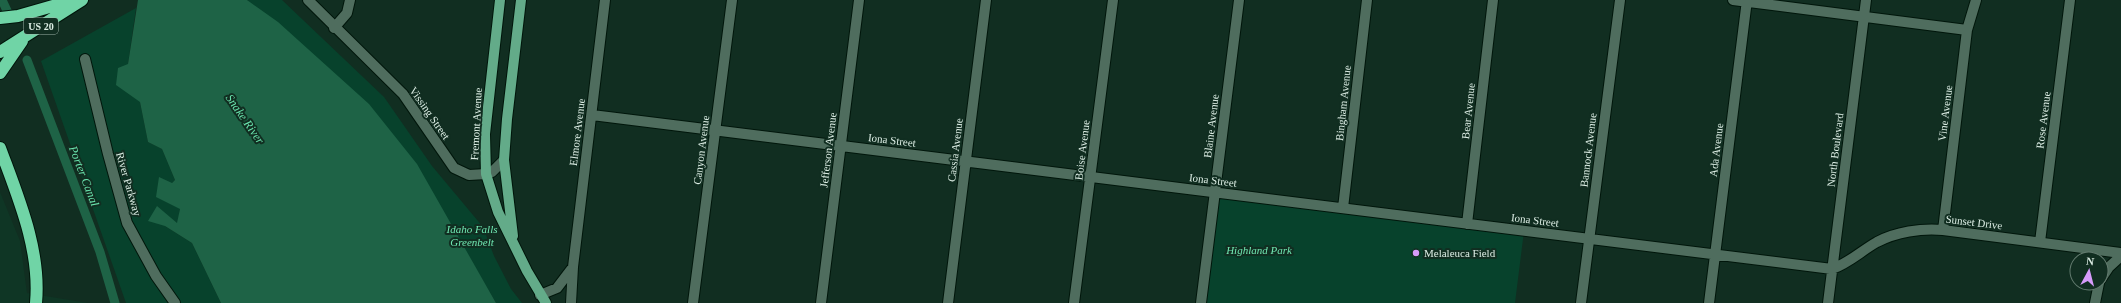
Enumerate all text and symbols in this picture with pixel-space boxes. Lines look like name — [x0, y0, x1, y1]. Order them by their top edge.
road number: US 20 — [24, 18, 58, 34]
street label: Bingham Avenue — [1333, 65, 1353, 141]
street label: Bear Avenue — [1459, 82, 1477, 140]
street label: Vissing Street — [407, 84, 453, 142]
street label: Vine Avenue — [1936, 84, 1954, 142]
street label: Fremont Avenue — [468, 87, 484, 161]
water label: Snake River — [223, 91, 267, 147]
street label: Rose Avenue — [2034, 91, 2052, 149]
street label: Blaine Avenue — [1201, 93, 1221, 159]
street label: Elmore Avenue — [567, 97, 587, 166]
street label: Jefferson Avenue — [817, 112, 839, 188]
street label: Bannock Avenue — [1577, 112, 1599, 188]
street label: North Boulevard — [1825, 112, 1846, 188]
street label: Canyon Avenue — [691, 115, 711, 185]
street label: Cassia Avenue — [945, 117, 965, 183]
street label: Boise Avenue — [1072, 119, 1092, 181]
street label: Ada Avenue — [1707, 122, 1725, 177]
street label: Iona Street — [867, 131, 917, 149]
water label: Porter Canal — [66, 143, 102, 209]
street label: River Parkway — [114, 151, 144, 218]
street label: Iona Street — [1188, 171, 1238, 189]
street label: Iona Street — [1510, 211, 1560, 229]
street label: Sunset Drive — [1945, 213, 2003, 231]
park label: Idaho Falls Greenbelt — [445, 223, 498, 248]
park label: Highland Park — [1225, 244, 1293, 256]
place label: Melaleuca Field — [1424, 247, 1496, 259]
marker: Melaleuca Field — [1411, 248, 1421, 258]
north arrow — [2069, 251, 2109, 291]
text: N — [2086, 255, 2095, 268]

